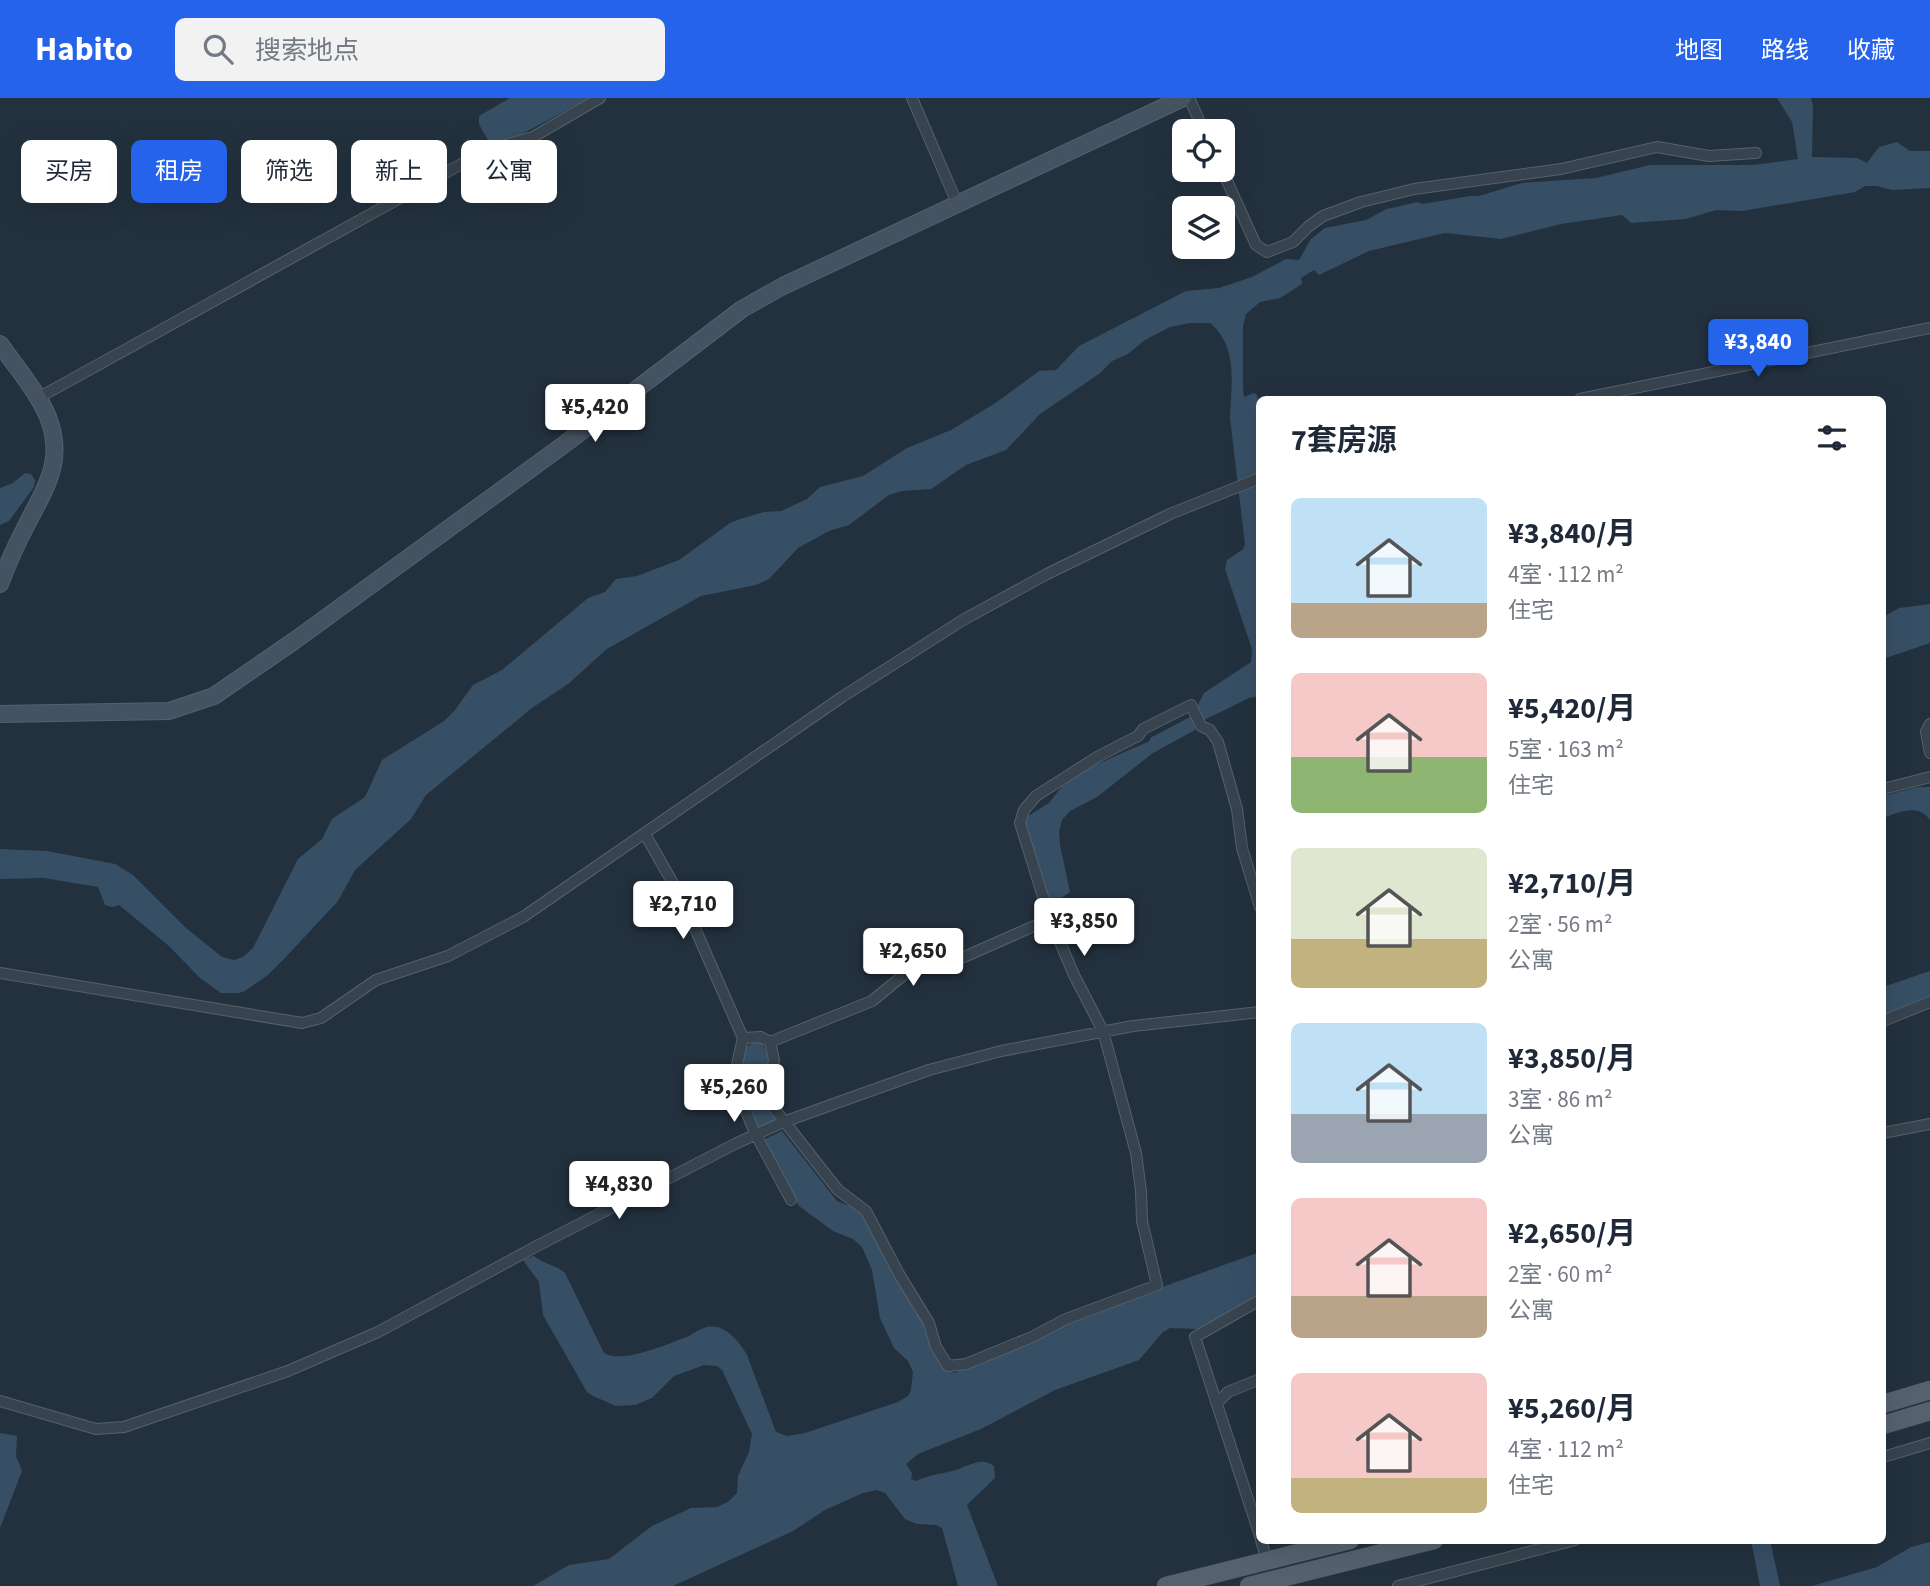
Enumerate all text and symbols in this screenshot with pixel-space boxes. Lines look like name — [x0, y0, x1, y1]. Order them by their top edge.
search box — [175, 18, 665, 81]
text: Habito — [35, 26, 133, 73]
icon: search — [199, 30, 237, 68]
text: 搜索地点 — [255, 32, 359, 69]
text: 地图 — [1675, 33, 1723, 68]
text: 路线 — [1761, 33, 1809, 68]
text: 收藏 — [1847, 33, 1895, 68]
map controls — [1172, 119, 1235, 259]
button: locate — [1172, 119, 1235, 182]
chip: 买房 — [21, 140, 117, 203]
chip: 租房 — [131, 140, 227, 203]
chip: 筛选 — [241, 140, 337, 203]
chip: 新上 — [351, 140, 447, 203]
chip: 公寓 — [461, 140, 557, 203]
button: layers — [1172, 196, 1235, 259]
pin: ¥3,840 — [1701, 320, 1815, 379]
text: ¥3,840 — [1724, 325, 1792, 358]
pin: ¥5,420 — [538, 384, 652, 444]
text: ¥5,420 — [561, 390, 629, 423]
text: 7套房源 — [1291, 419, 1397, 462]
icon: filters — [1813, 419, 1851, 457]
text: ¥3,840/月 — [1508, 512, 1636, 555]
icon: home — [1347, 526, 1431, 610]
text: 4室 · 112 m² — [1508, 558, 1624, 591]
text: 住宅 — [1508, 594, 1554, 627]
text: ¥5,420/月 — [1508, 687, 1636, 730]
icon: home — [1347, 701, 1431, 785]
text: 5室 · 163 m² — [1508, 733, 1624, 766]
text: 住宅 — [1508, 769, 1554, 802]
text: ¥2,710/月 — [1508, 862, 1636, 905]
icon: home — [1347, 876, 1431, 960]
pin: ¥2,710 — [626, 882, 740, 941]
text: ¥2,710 — [649, 887, 717, 920]
pin: ¥3,850 — [1027, 898, 1141, 958]
text: ¥3,850 — [1050, 904, 1118, 937]
text: 2室 · 56 m² — [1508, 908, 1612, 941]
pin: ¥2,650 — [856, 928, 970, 988]
text: ¥2,650 — [879, 934, 947, 967]
text: 公寓 — [1508, 944, 1554, 977]
text: ¥3,850/月 — [1508, 1037, 1636, 1080]
icon: home — [1347, 1051, 1431, 1135]
pin: ¥5,260 — [677, 1065, 791, 1124]
text: ¥5,260 — [700, 1070, 768, 1103]
text: 3室 · 86 m² — [1508, 1083, 1612, 1116]
text: 公寓 — [1508, 1119, 1554, 1152]
pin: ¥4,830 — [562, 1162, 676, 1221]
text: ¥4,830 — [585, 1167, 653, 1200]
text: ¥2,650/月 — [1508, 1212, 1636, 1255]
icon: home — [1347, 1226, 1431, 1310]
text: 2室 · 60 m² — [1508, 1258, 1612, 1291]
text: 公寓 — [1508, 1294, 1554, 1327]
text: ¥5,260/月 — [1508, 1387, 1636, 1430]
icon: home — [1347, 1401, 1431, 1485]
text: 4室 · 112 m² — [1508, 1433, 1624, 1466]
text: 住宅 — [1508, 1469, 1554, 1502]

